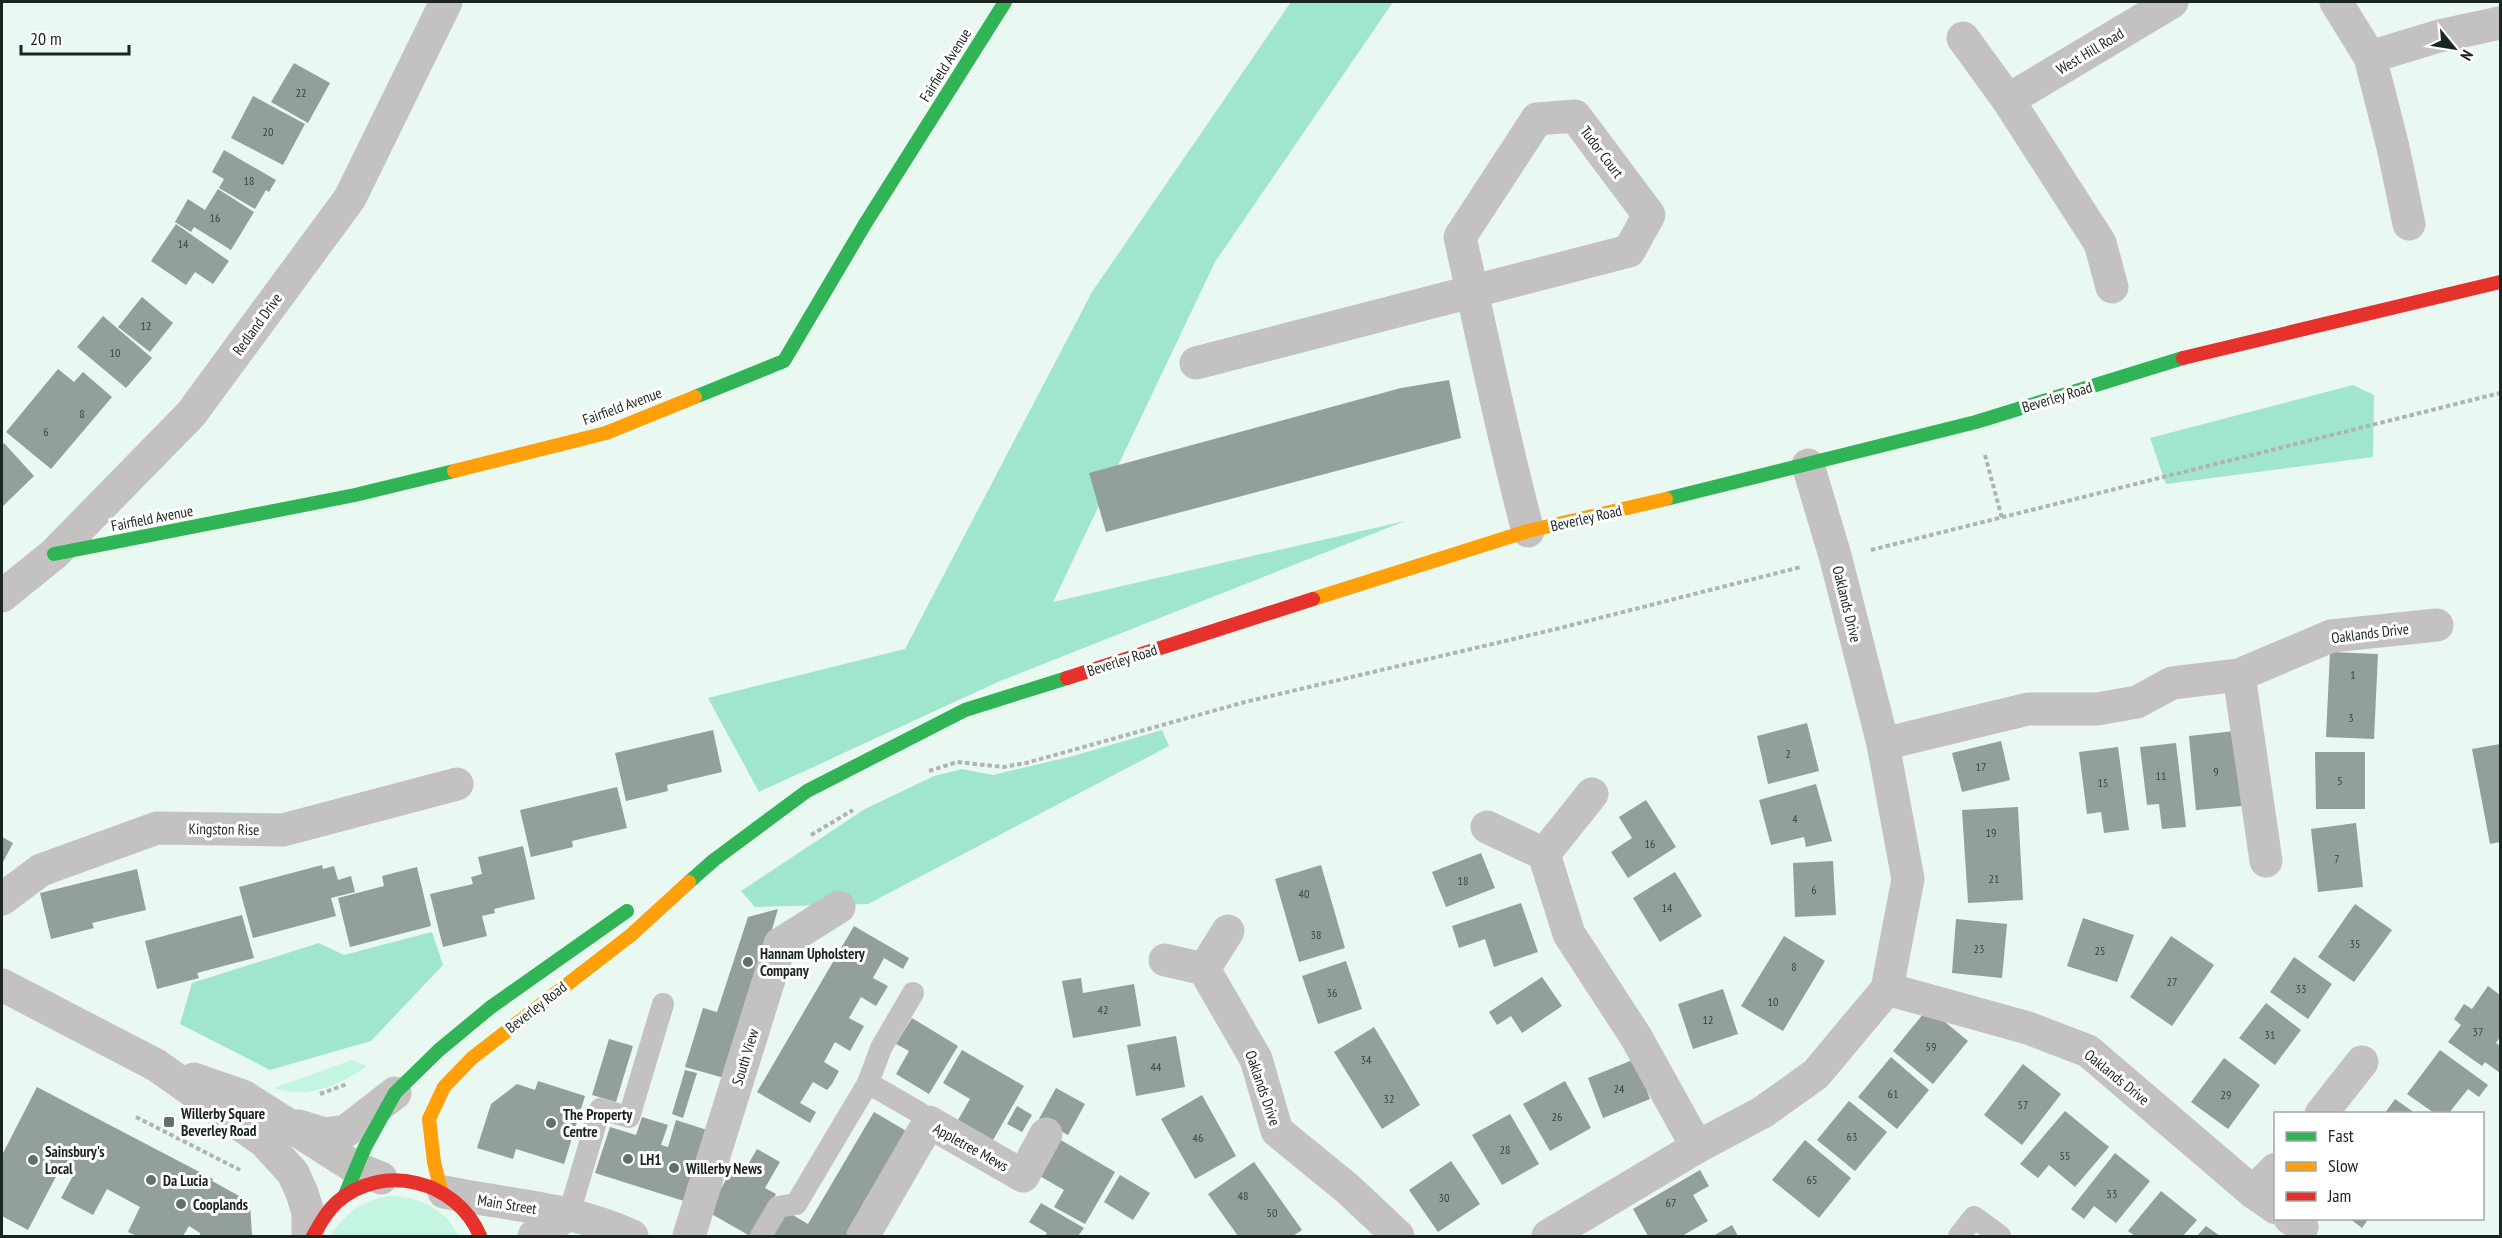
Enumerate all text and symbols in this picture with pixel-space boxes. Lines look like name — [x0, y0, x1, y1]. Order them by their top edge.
scale bar — [21, 18, 129, 56]
north arrow — [2424, 18, 2484, 78]
street label: West Hill Road — [2053, 23, 2127, 79]
street label: Fairfield Avenue — [915, 25, 975, 105]
text: 20 m — [30, 27, 62, 50]
text: N — [2456, 47, 2478, 64]
house number: 22 — [296, 85, 306, 100]
street label: Tudor Court — [1576, 122, 1628, 182]
house number: 20 — [263, 124, 273, 139]
house number: 18 — [244, 173, 254, 188]
house number: 16 — [210, 210, 220, 225]
house number: 14 — [178, 236, 189, 251]
street label: Redland Drive — [228, 289, 286, 359]
house number: 12 — [141, 318, 151, 333]
house number: 10 — [110, 345, 120, 360]
street label: Beverley Road — [2020, 377, 2094, 417]
street label: Fairfield Avenue — [580, 383, 664, 429]
house number: 8 — [79, 406, 85, 421]
house number: 6 — [43, 424, 49, 439]
street label: Fairfield Avenue — [109, 501, 195, 535]
street label: Beverley Road — [1549, 501, 1623, 535]
street label: Oaklands Drive — [1828, 564, 1866, 644]
street label: Oaklands Drive — [2330, 619, 2410, 647]
street label: Beverley Road — [1085, 640, 1159, 680]
house number: 1 — [2350, 667, 2356, 682]
house number: 3 — [2348, 710, 2354, 725]
house number: 2 — [1785, 746, 1791, 761]
house number: 17 — [1976, 759, 1986, 774]
house number: 9 — [2213, 764, 2219, 779]
house number: 11 — [2156, 768, 2166, 783]
house number: 5 — [2337, 773, 2343, 788]
house number: 15 — [2098, 775, 2108, 790]
house number: 4 — [1792, 811, 1798, 826]
street label: Kingston Rise — [188, 819, 260, 839]
house number: 19 — [1986, 825, 1996, 840]
house number: 16 — [1645, 836, 1655, 851]
house number: 7 — [2334, 851, 2340, 866]
house number: 21 — [1989, 871, 1999, 886]
house number: 18 — [1458, 873, 1468, 888]
house number: 6 — [1811, 882, 1817, 897]
house number: 40 — [1299, 886, 1309, 901]
house number: 14 — [1662, 900, 1673, 915]
house number: 38 — [1311, 927, 1321, 942]
house number: 35 — [2350, 936, 2360, 951]
house number: 23 — [1974, 941, 1984, 956]
house number: 25 — [2095, 943, 2105, 958]
place label: Hannam Upholstery Company — [760, 944, 866, 980]
marker: Hannam Upholstery Company — [741, 955, 755, 969]
house number: 8 — [1791, 959, 1797, 974]
house number: 27 — [2167, 974, 2177, 989]
street label: Beverley Road — [502, 977, 570, 1037]
house number: 33 — [2296, 981, 2306, 996]
house number: 36 — [1327, 985, 1337, 1000]
house number: 10 — [1768, 994, 1778, 1009]
house number: 42 — [1098, 1002, 1108, 1017]
house number: 12 — [1703, 1012, 1713, 1027]
house number: 37 — [2473, 1024, 2483, 1039]
street label: South View — [727, 1026, 763, 1088]
house number: 31 — [2265, 1027, 2275, 1042]
house number: 59 — [1926, 1039, 1936, 1054]
street label: Oaklands Drive — [2081, 1045, 2153, 1109]
street label: Oaklands Drive — [1241, 1048, 1285, 1128]
house number: 34 — [1361, 1052, 1372, 1067]
house number: 44 — [1151, 1059, 1162, 1074]
house number: 24 — [1614, 1081, 1625, 1096]
house number: 61 — [1888, 1086, 1898, 1101]
house number: 29 — [2221, 1087, 2231, 1102]
house number: 32 — [1384, 1091, 1394, 1106]
house number: 57 — [2018, 1097, 2028, 1112]
place label: Willerby Square Beverley Road — [180, 1104, 265, 1140]
place label: The Property Centre — [563, 1105, 633, 1141]
house number: 26 — [1552, 1109, 1562, 1124]
legend — [2274, 1112, 2484, 1220]
marker: Willerby Square Beverley Road — [162, 1115, 176, 1129]
marker: The Property Centre — [544, 1116, 558, 1130]
street label: Appletree Mews — [930, 1119, 1012, 1175]
text: Fast — [2328, 1124, 2354, 1147]
house number: 63 — [1847, 1129, 1857, 1144]
house number: 46 — [1193, 1130, 1203, 1145]
place label: Sainsbury's Local — [45, 1142, 104, 1178]
house number: 28 — [1500, 1142, 1510, 1157]
house number: 55 — [2060, 1148, 2070, 1163]
place label: LH1 — [640, 1150, 662, 1169]
marker: LH1 — [621, 1152, 635, 1166]
marker: Sainsbury's Local — [26, 1153, 40, 1167]
text: Slow — [2328, 1154, 2359, 1177]
place label: Willerby News — [685, 1159, 762, 1178]
marker: Willerby News — [667, 1161, 681, 1175]
place label: Da Lucia — [163, 1171, 208, 1190]
house number: 65 — [1807, 1172, 1817, 1187]
marker: Da Lucia — [144, 1173, 158, 1187]
text: Jam — [2327, 1184, 2351, 1207]
house number: 53 — [2107, 1186, 2117, 1201]
house number: 48 — [1238, 1188, 1248, 1203]
street label: Main Street — [476, 1190, 538, 1218]
house number: 30 — [1439, 1190, 1449, 1205]
place label: Cooplands — [193, 1195, 248, 1214]
house number: 67 — [1666, 1195, 1676, 1210]
marker: Cooplands — [174, 1197, 188, 1211]
house number: 50 — [1267, 1205, 1277, 1220]

